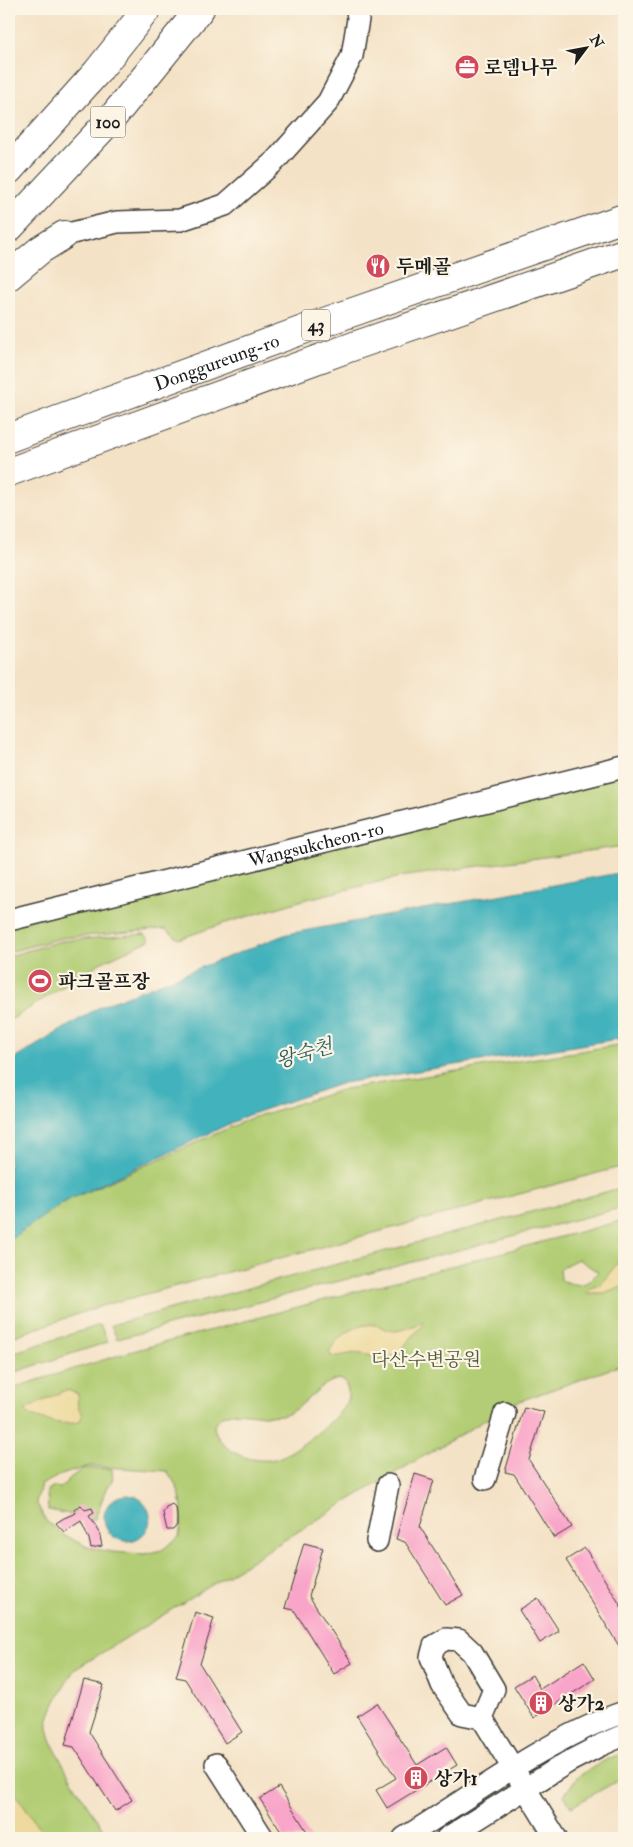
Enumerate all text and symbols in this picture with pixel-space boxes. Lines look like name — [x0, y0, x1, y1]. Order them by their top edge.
north arrow — [560, 22, 610, 72]
text: N — [586, 31, 607, 52]
office icon: 로뎀나무 — [454, 54, 480, 80]
place label: 로뎀나무 — [484, 56, 557, 80]
road number: 100 — [90, 106, 126, 138]
restaurant icon: 두메골 — [365, 253, 391, 279]
place label: 두메골 — [396, 255, 452, 279]
road number: 43 — [302, 310, 330, 340]
street label: Donggureung-ro — [151, 329, 283, 397]
street label: Wangsukcheon-ro — [245, 816, 386, 873]
sports icon: 파크골프장 — [27, 968, 53, 994]
place label: 파크골프장 — [58, 970, 150, 994]
water label: 왕숙천 — [273, 1033, 337, 1073]
park label: 다산수변공원 — [371, 1348, 481, 1372]
building icon: 상가2 — [528, 1690, 554, 1716]
place label: 상가2 — [558, 1692, 605, 1716]
building icon: 상가1 — [403, 1765, 429, 1791]
place label: 상가1 — [434, 1767, 478, 1791]

